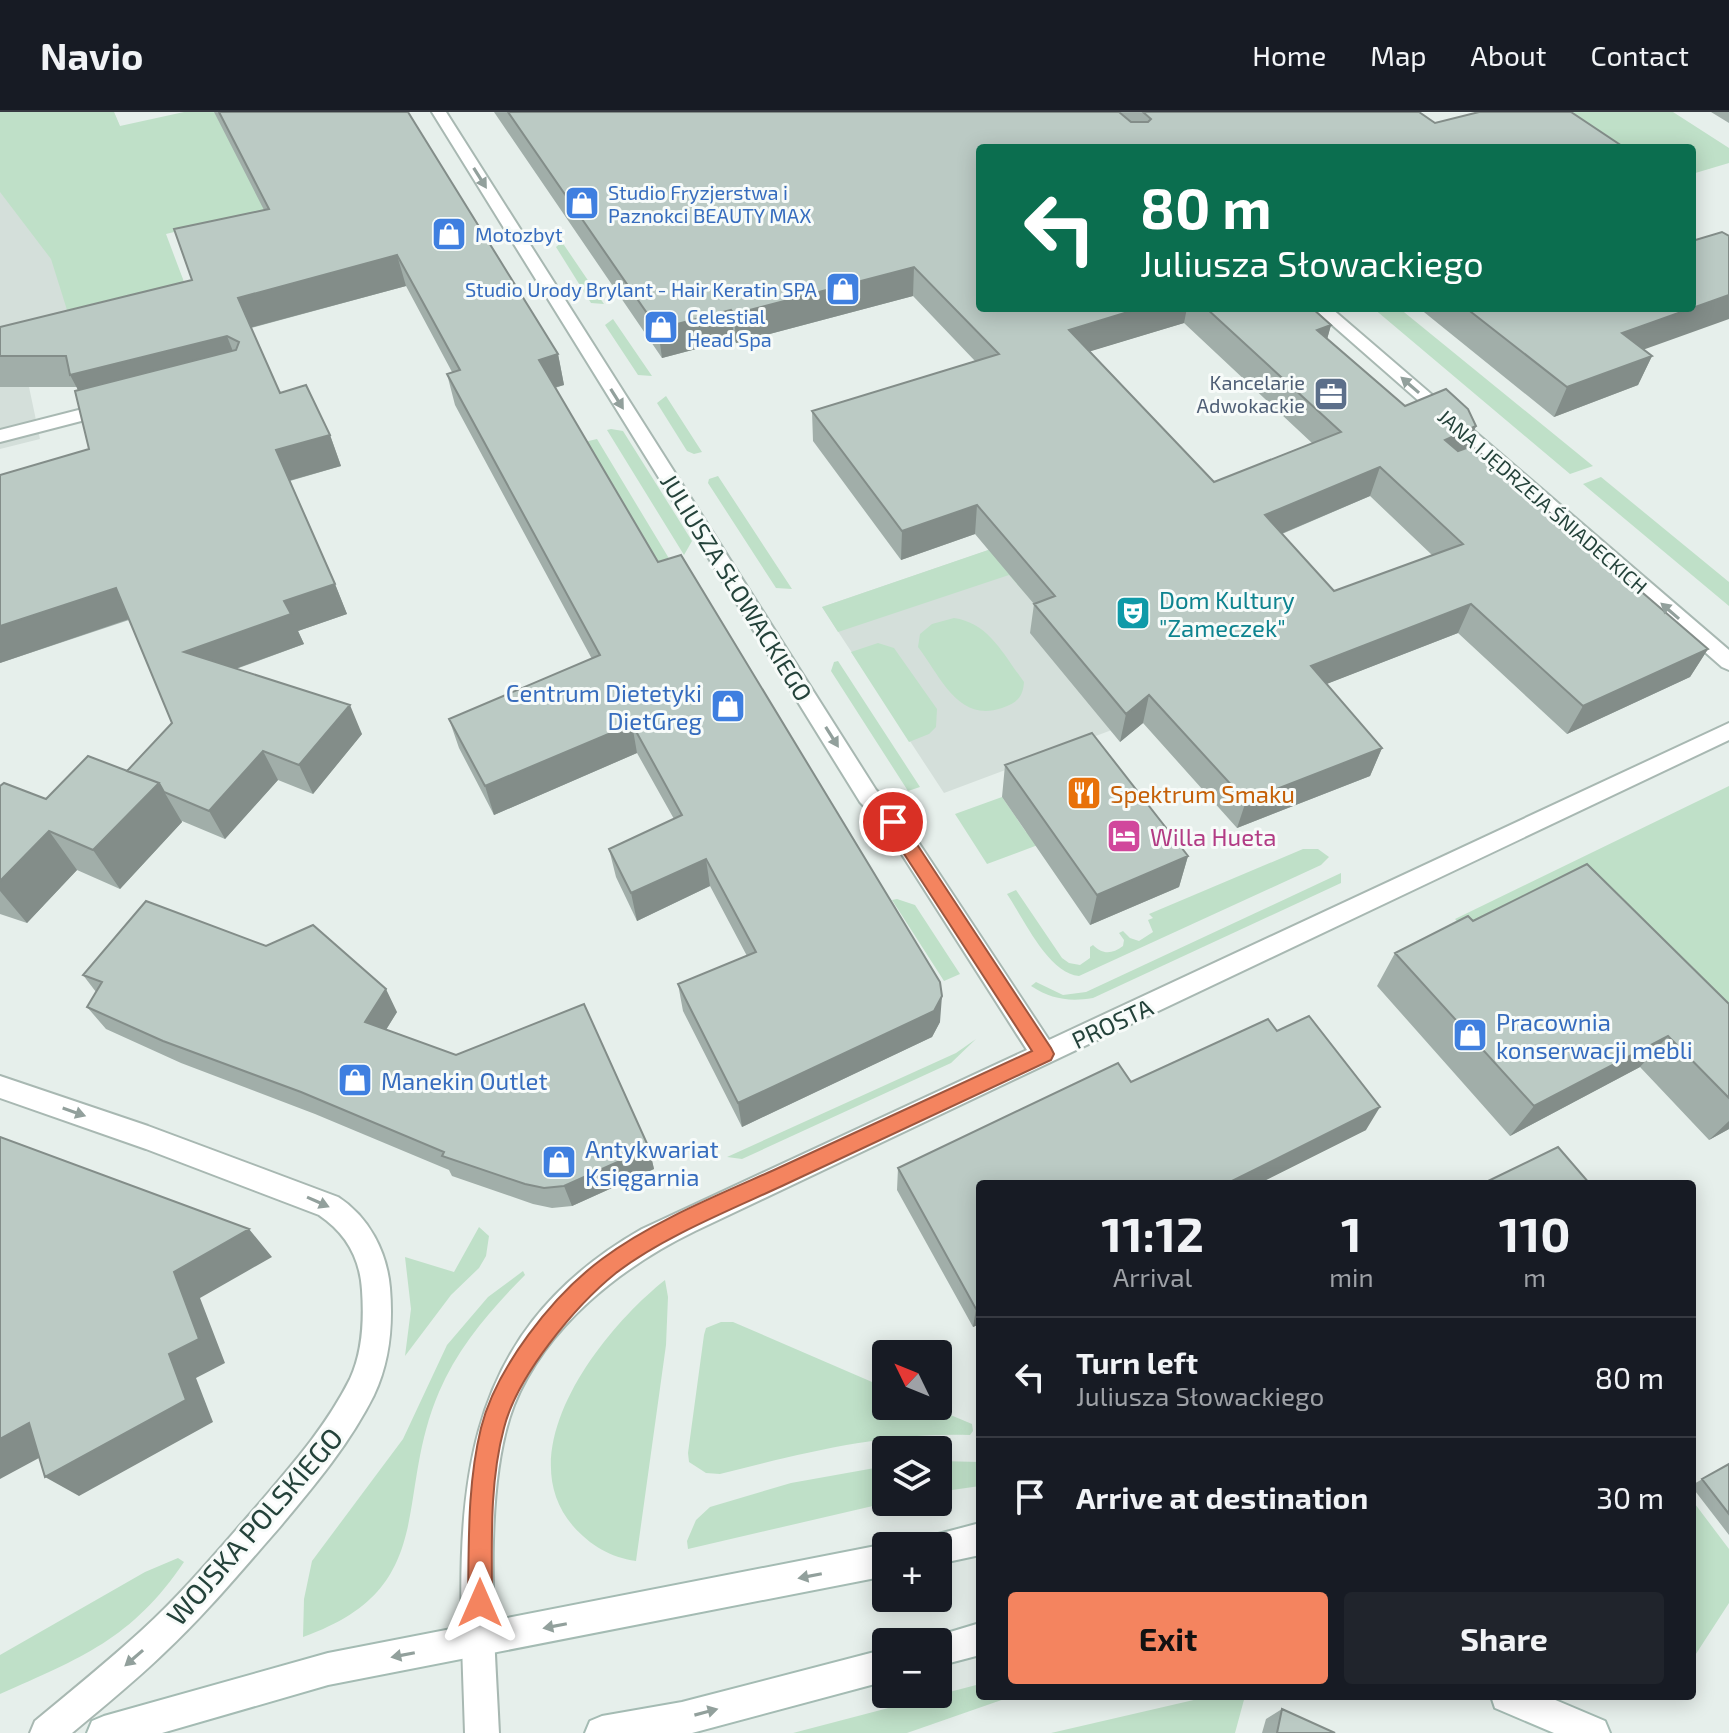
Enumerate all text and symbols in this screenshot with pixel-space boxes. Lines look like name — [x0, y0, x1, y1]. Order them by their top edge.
text: Navio — [40, 32, 143, 78]
text: Home — [1252, 38, 1326, 72]
text: Map — [1370, 38, 1427, 72]
text: About — [1471, 38, 1546, 72]
text: Contact — [1590, 38, 1689, 72]
one-way arrow — [472, 167, 486, 189]
text: 80 m — [1140, 173, 1272, 240]
icon: left — [1008, 176, 1112, 280]
place label: Studio Fryzjerstwa i Paznokci BEAUTY MAX — [608, 180, 811, 227]
shop icon: Studio Fryzjerstwa i Paznokci BEAUTY MAX — [563, 184, 601, 222]
shop icon: Motozbyt — [430, 215, 468, 253]
place label: Motozbyt — [475, 222, 563, 246]
text: Juliusza Słowackiego — [1140, 241, 1484, 284]
shop icon: Studio Urody Brylant - Hair Keratin SPA — [824, 270, 862, 308]
place label: Studio Urody Brylant - Hair Keratin SPA — [465, 277, 818, 301]
place label: Celestial Head Spa — [687, 304, 772, 351]
shop icon: Celestial Head Spa — [642, 308, 680, 346]
place label: Kancelarie Adwokackie — [1197, 370, 1305, 417]
office icon: Kancelarie Adwokackie — [1312, 375, 1350, 413]
one-way arrow — [1401, 377, 1420, 395]
one-way arrow — [610, 388, 624, 410]
street label: JANA I JĘDRZEJA ŚNIADECKICH — [1434, 404, 1652, 598]
street label: JULIUSZA SŁOWACKIEGO — [655, 468, 819, 706]
place label: Dom Kultury "Zameczek" — [1159, 585, 1295, 642]
theatre icon: Dom Kultury "Zameczek" — [1114, 594, 1152, 632]
one-way arrow — [1660, 603, 1680, 620]
place label: Centrum Dietetyki DietGreg — [506, 678, 702, 735]
shop icon: Centrum Dietetyki DietGreg — [709, 687, 747, 725]
one-way arrow — [824, 726, 838, 748]
restaurant icon: Spektrum Smaku — [1065, 774, 1103, 812]
place label: Spektrum Smaku — [1110, 779, 1295, 808]
pin — [859, 788, 927, 856]
icon: arrive — [871, 800, 915, 844]
hotel icon: Willa Hueta — [1105, 817, 1143, 855]
place label: Willa Hueta — [1150, 822, 1276, 851]
street label: PROSTA — [1067, 992, 1157, 1054]
place label: Pracownia konserwacji mebli — [1496, 1007, 1693, 1064]
shop icon: Pracownia konserwacji mebli — [1451, 1016, 1489, 1054]
shop icon: Manekin Outlet — [336, 1061, 374, 1099]
place label: Manekin Outlet — [381, 1066, 548, 1095]
one-way arrow — [62, 1107, 86, 1119]
place label: Antykwariat Księgarnia — [585, 1134, 719, 1191]
shop icon: Antykwariat Księgarnia — [540, 1143, 578, 1181]
one-way arrow — [306, 1195, 329, 1209]
text: 11:12 — [1101, 1204, 1204, 1262]
text: 1 — [1341, 1204, 1362, 1262]
text: 110 — [1499, 1204, 1571, 1262]
text: Arrival — [1113, 1261, 1192, 1292]
text: min — [1329, 1261, 1374, 1292]
text: m — [1523, 1261, 1546, 1292]
north arrow — [872, 1340, 952, 1420]
map controls — [872, 1340, 952, 1708]
text: Turn left — [1076, 1344, 1198, 1380]
icon: left — [1008, 1355, 1052, 1399]
text: 80 m — [1595, 1359, 1664, 1395]
text: Juliusza Słowackiego — [1076, 1380, 1324, 1411]
street label: WOJSKA POLSKIEGO — [159, 1420, 349, 1632]
button: layers — [872, 1436, 952, 1516]
icon: arrive — [1008, 1475, 1052, 1519]
text: Arrive at destination — [1076, 1479, 1368, 1515]
text: 30 m — [1596, 1479, 1664, 1515]
button: + — [872, 1532, 952, 1612]
position arrow — [438, 1561, 522, 1645]
one-way arrow — [797, 1570, 822, 1582]
button: Exit — [1008, 1592, 1328, 1684]
button: Share — [1344, 1592, 1664, 1684]
one-way arrow — [542, 1620, 567, 1632]
button: − — [872, 1628, 952, 1708]
one-way arrow — [124, 1649, 144, 1667]
one-way arrow — [390, 1649, 415, 1661]
one-way arrow — [693, 1706, 718, 1718]

